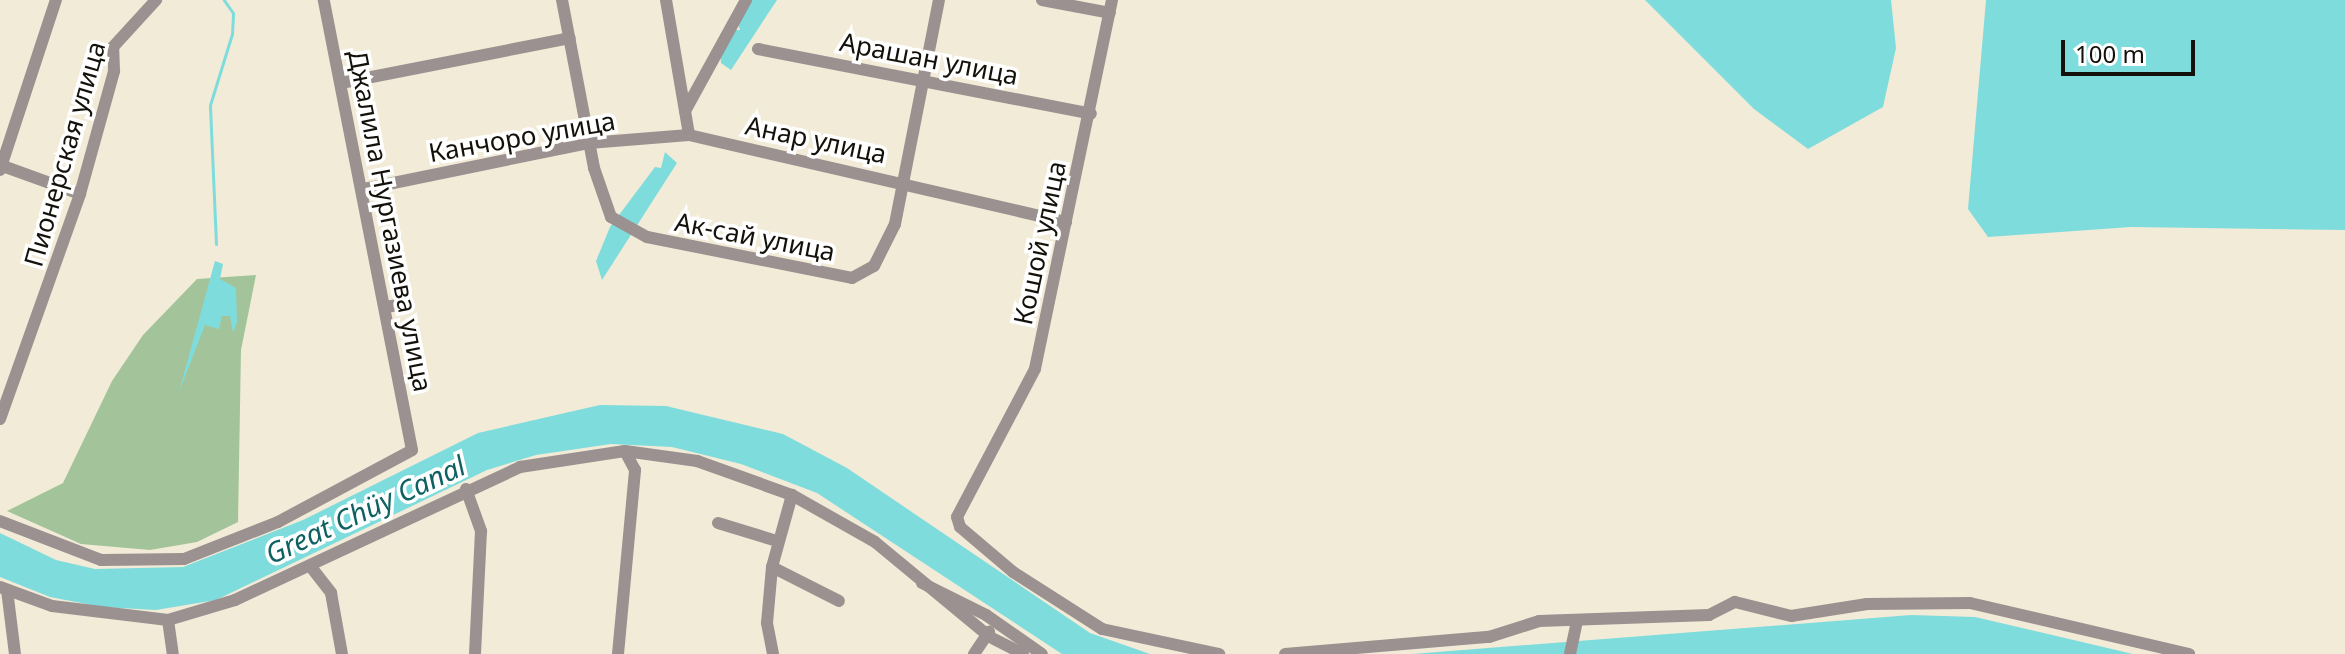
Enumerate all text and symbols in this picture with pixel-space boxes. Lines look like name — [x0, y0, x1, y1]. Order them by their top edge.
scale bar — [2065, 24, 2199, 74]
street label: Арашан улица — [837, 26, 1021, 92]
text: 100 m — [2075, 37, 2145, 70]
street label: Пионерская улица — [18, 38, 112, 270]
street label: Джалила Нургазиева улица — [342, 47, 438, 395]
street label: Канчоро улица — [426, 105, 618, 169]
street label: Анар улица — [743, 110, 889, 170]
street label: Кошой улица — [1007, 158, 1073, 328]
street label: Ак-сай улица — [672, 206, 838, 268]
water label: Great Chüy Canal — [260, 448, 470, 570]

